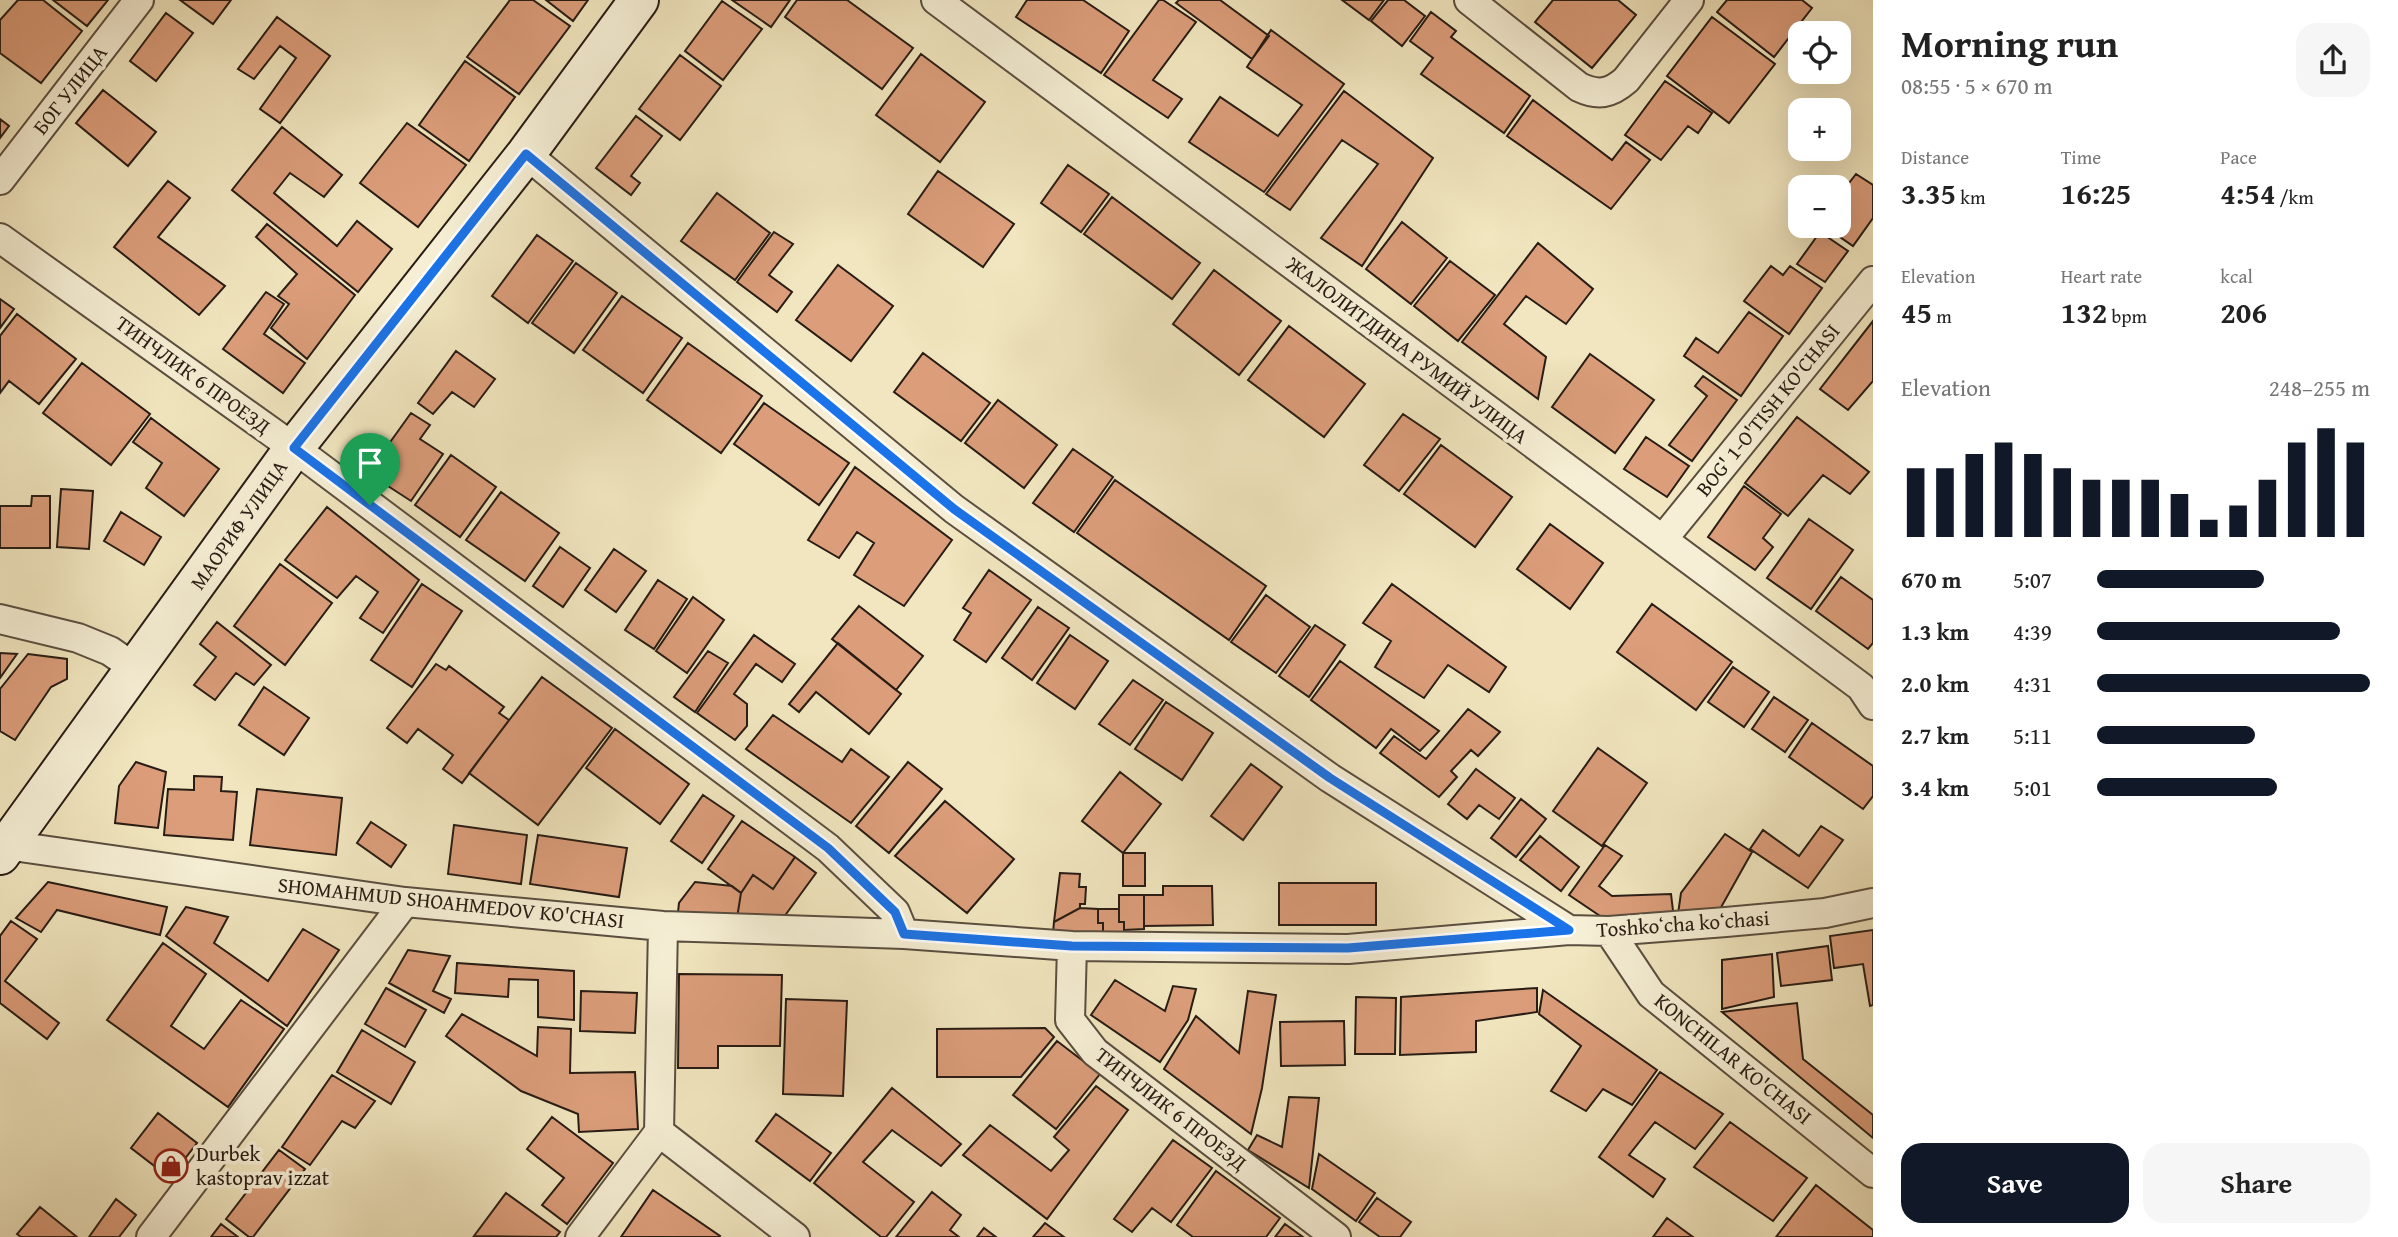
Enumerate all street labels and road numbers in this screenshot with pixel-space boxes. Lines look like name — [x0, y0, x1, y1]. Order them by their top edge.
street label: БОГ УЛИЦА — [25, 38, 115, 141]
street label: ЖАЛОЛИТДИНА РУМИЙ УЛИЦА — [1279, 248, 1535, 451]
street label: ТИНЧЛИК 6 ПРОЕЗД — [109, 308, 277, 441]
street label: BOG' 1-O'TISH KO'CHASI — [1688, 317, 1847, 503]
street label: МАОРИФ УЛИЦА — [182, 453, 295, 596]
street label: SHOMAHMUD SHOAHMEDOV KO'CHASI — [276, 869, 626, 936]
street label: Toshkoʻcha koʻchasi — [1595, 902, 1771, 945]
street label: KONCHILAR KO'CHASI — [1648, 985, 1819, 1132]
street label: ТИНЧЛИК 6 ПРОЕЗД — [1089, 1039, 1254, 1178]

